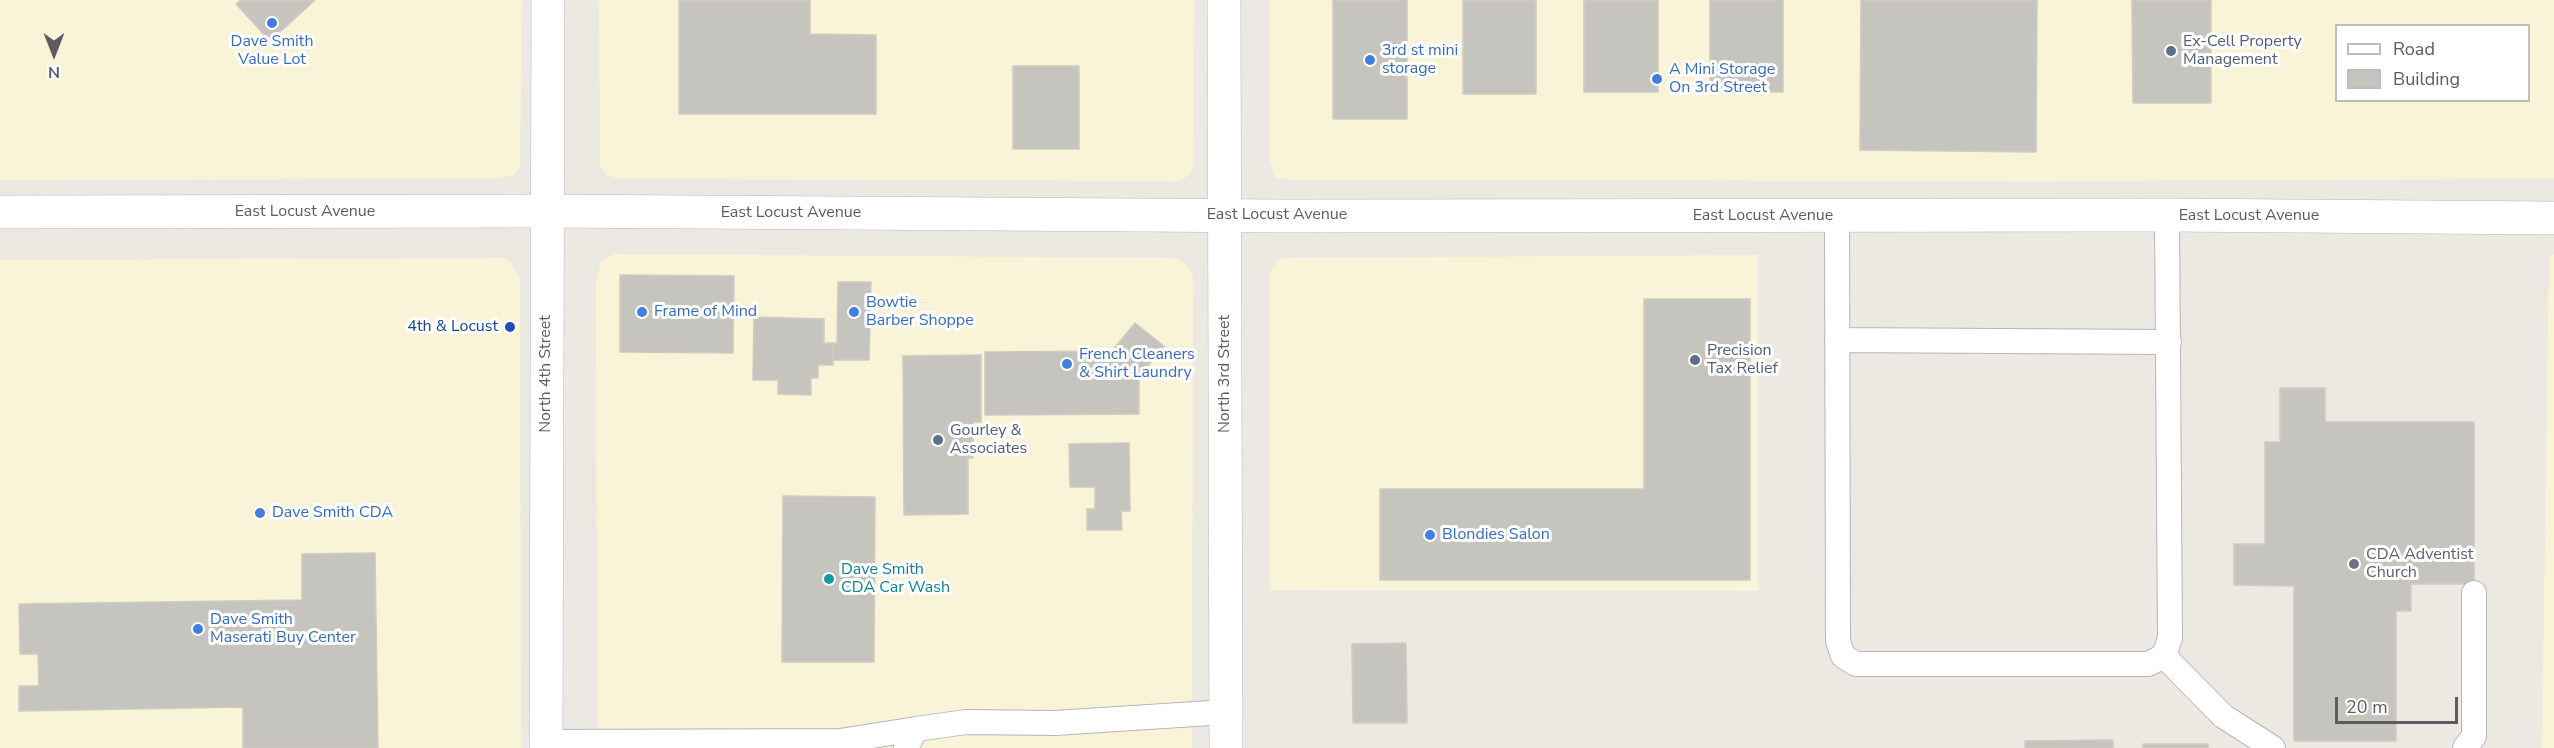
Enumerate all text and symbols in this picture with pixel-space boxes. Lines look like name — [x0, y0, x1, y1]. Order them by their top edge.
marker: Dave Smith Value Lot — [265, 16, 279, 30]
north arrow — [24, 24, 84, 84]
legend — [2335, 24, 2530, 102]
place label: Dave Smith Value Lot — [231, 32, 313, 70]
place label: Ex-Cell Property Management — [2183, 32, 2302, 70]
text: Road — [2393, 37, 2435, 61]
place label: 3rd st mini storage — [1382, 41, 1458, 79]
marker: Ex-Cell Property Management — [2164, 44, 2178, 58]
marker: 3rd st mini storage — [1363, 53, 1377, 67]
place label: A Mini Storage On 3rd Street — [1669, 60, 1775, 98]
text: N — [48, 61, 60, 83]
text: Building — [2393, 67, 2460, 91]
marker: A Mini Storage On 3rd Street — [1650, 72, 1664, 86]
street label: East Locust Avenue — [235, 202, 375, 222]
street label: East Locust Avenue — [721, 203, 861, 223]
street label: East Locust Avenue — [1207, 205, 1347, 225]
street label: East Locust Avenue — [1693, 206, 1833, 226]
street label: East Locust Avenue — [2179, 206, 2319, 226]
place label: Bowtie Barber Shoppe — [866, 293, 974, 331]
place label: Frame of Mind — [654, 302, 757, 322]
marker: Frame of Mind — [635, 305, 649, 319]
marker: Bowtie Barber Shoppe — [847, 305, 861, 319]
street label: North 4th Street — [536, 315, 556, 433]
street label: North 3rd Street — [1215, 315, 1235, 433]
place label: 4th & Locust — [407, 317, 498, 337]
marker: 4th & Locust — [503, 320, 517, 334]
place label: Precision Tax Relief — [1707, 341, 1778, 379]
place label: French Cleaners & Shirt Laundry — [1079, 345, 1195, 383]
marker: Precision Tax Relief — [1688, 353, 1702, 367]
marker: French Cleaners & Shirt Laundry — [1060, 357, 1074, 371]
place label: Gourley & Associates — [950, 421, 1027, 459]
marker: Gourley & Associates — [931, 433, 945, 447]
place label: Dave Smith CDA — [272, 503, 393, 523]
marker: Dave Smith CDA — [253, 506, 267, 520]
place label: Blondies Salon — [1442, 525, 1550, 545]
marker: Blondies Salon — [1423, 528, 1437, 542]
place label: CDA Adventist Church — [2366, 545, 2473, 583]
marker: CDA Adventist Church — [2347, 557, 2361, 571]
place label: Dave Smith CDA Car Wash — [841, 560, 950, 598]
marker: Dave Smith CDA Car Wash — [822, 572, 836, 586]
place label: Dave Smith Maserati Buy Center — [210, 610, 356, 648]
marker: Dave Smith Maserati Buy Center — [191, 622, 205, 636]
scale bar — [2338, 685, 2461, 723]
text: 20 m — [2346, 695, 2388, 719]

